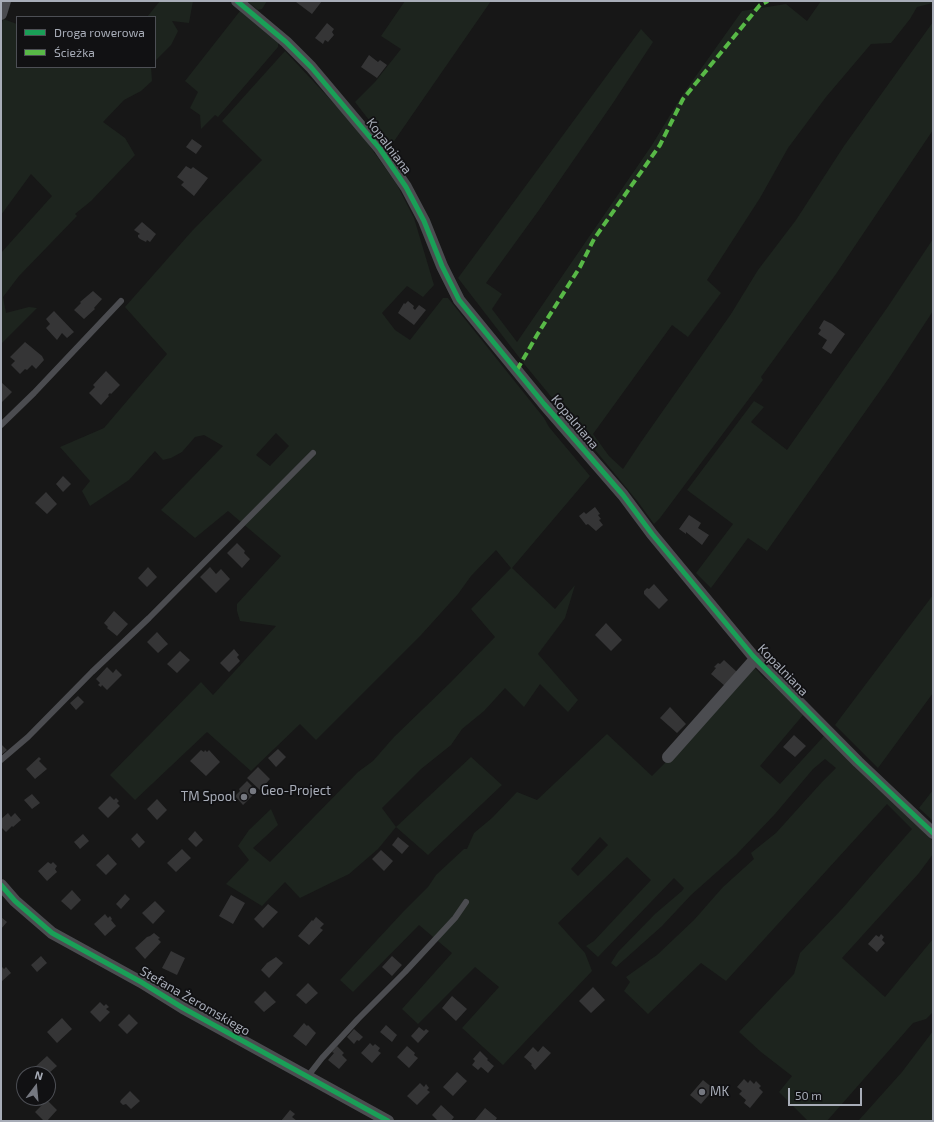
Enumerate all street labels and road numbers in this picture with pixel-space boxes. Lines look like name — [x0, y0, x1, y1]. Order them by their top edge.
street label: Kopalniana — [363, 115, 415, 177]
street label: Kopalniana — [548, 392, 602, 452]
street label: Kopalniana — [754, 641, 812, 699]
street label: Stefana Żeromskiego — [137, 963, 253, 1039]

